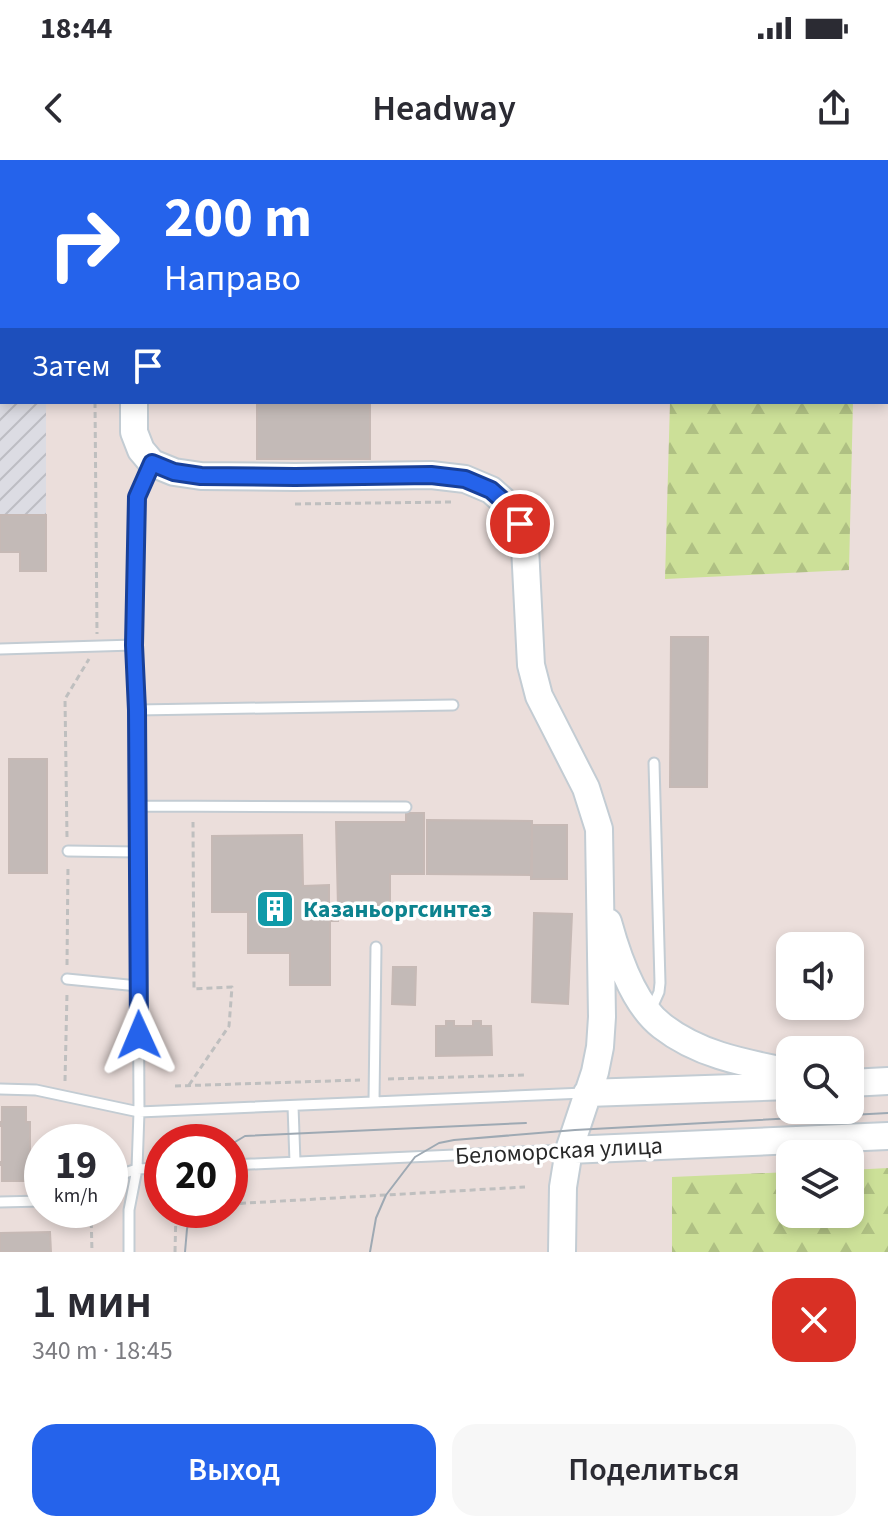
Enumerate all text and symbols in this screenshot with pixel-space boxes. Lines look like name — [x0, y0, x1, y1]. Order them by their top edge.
text: 18:44 — [40, 7, 112, 50]
text: Headway — [372, 83, 516, 134]
icon: back — [32, 86, 76, 130]
icon: share — [812, 86, 856, 130]
text: 200 m — [164, 179, 312, 258]
icon: right — [32, 192, 136, 296]
text: Направо — [164, 253, 301, 304]
icon: arrive — [126, 344, 170, 388]
text: Затем — [32, 345, 110, 388]
pin — [486, 490, 554, 558]
icon: arrive — [498, 502, 542, 546]
building icon: Казаньоргсинтез — [254, 888, 296, 930]
place label: Казаньоргсинтез — [303, 892, 492, 927]
map controls — [776, 932, 864, 1228]
button: sound — [776, 932, 864, 1020]
position arrow — [97, 993, 181, 1077]
button: search — [776, 1036, 864, 1124]
speed limit sign: 20 — [144, 1124, 248, 1228]
street label: Беломорская улица — [454, 1128, 664, 1174]
text: 19 — [55, 1137, 97, 1194]
button: layers — [776, 1140, 864, 1228]
text: km/h — [54, 1182, 98, 1210]
text: 1 мин — [32, 1268, 152, 1336]
button: close — [772, 1278, 856, 1362]
text: 340 m · 18:45 — [32, 1332, 173, 1369]
button: Выход — [32, 1424, 436, 1516]
button: Поделиться — [452, 1424, 856, 1516]

